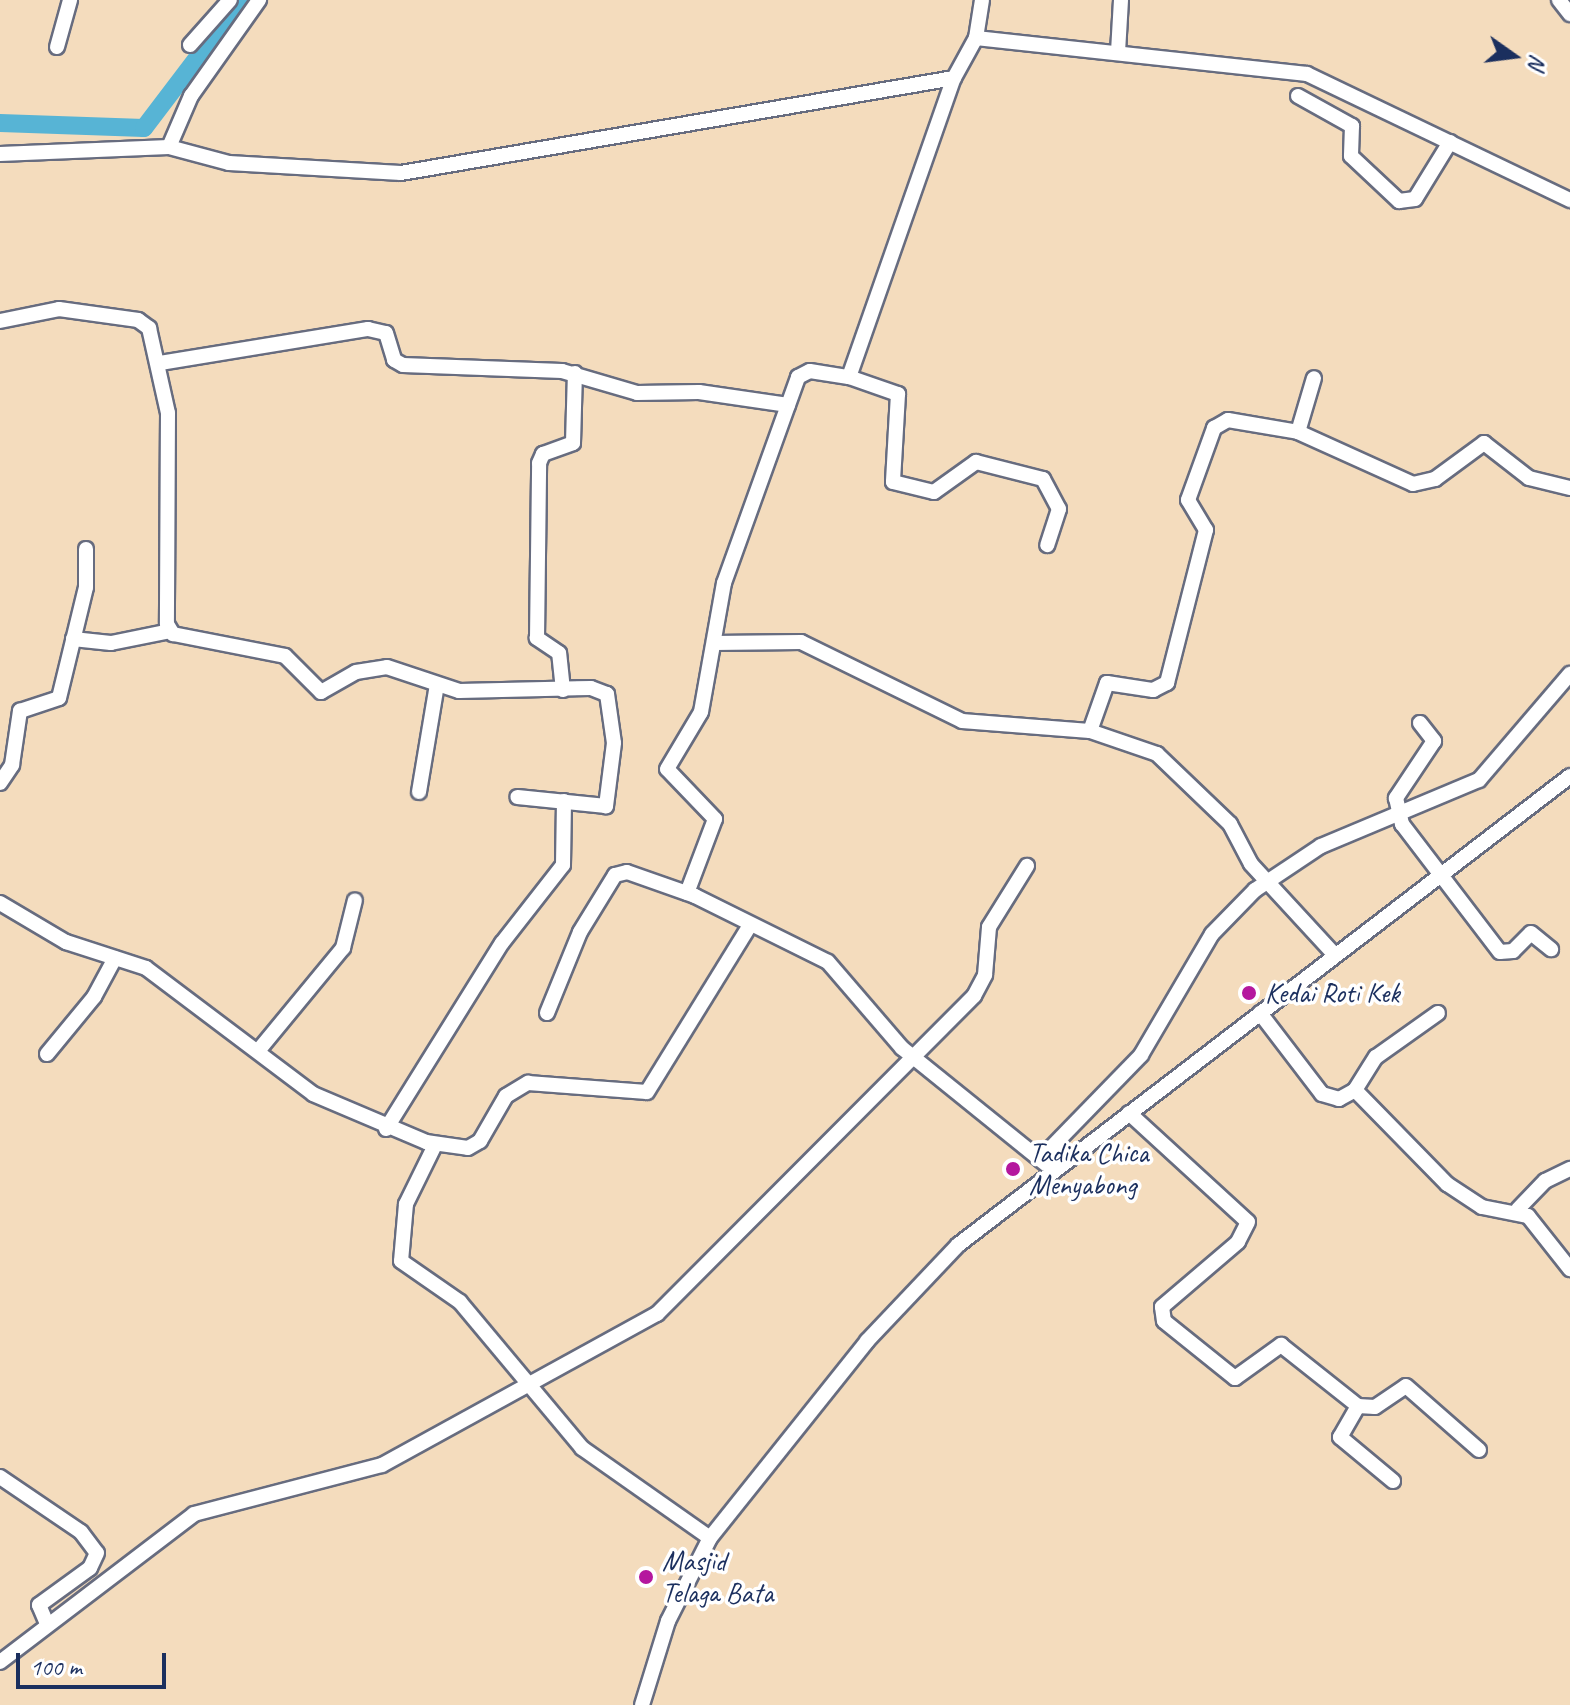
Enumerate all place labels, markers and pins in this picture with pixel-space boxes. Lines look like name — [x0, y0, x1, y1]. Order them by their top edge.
place label: Kedai Roti Kek — [1265, 976, 1399, 1010]
marker: Kedai Roti Kek — [1240, 984, 1258, 1002]
place label: Tadika Chica Menyabong — [1029, 1136, 1149, 1202]
marker: Tadika Chica Menyabong — [1004, 1160, 1022, 1178]
place label: Masjid Telaga Bata — [662, 1544, 773, 1610]
marker: Masjid Telaga Bata — [637, 1568, 655, 1586]

